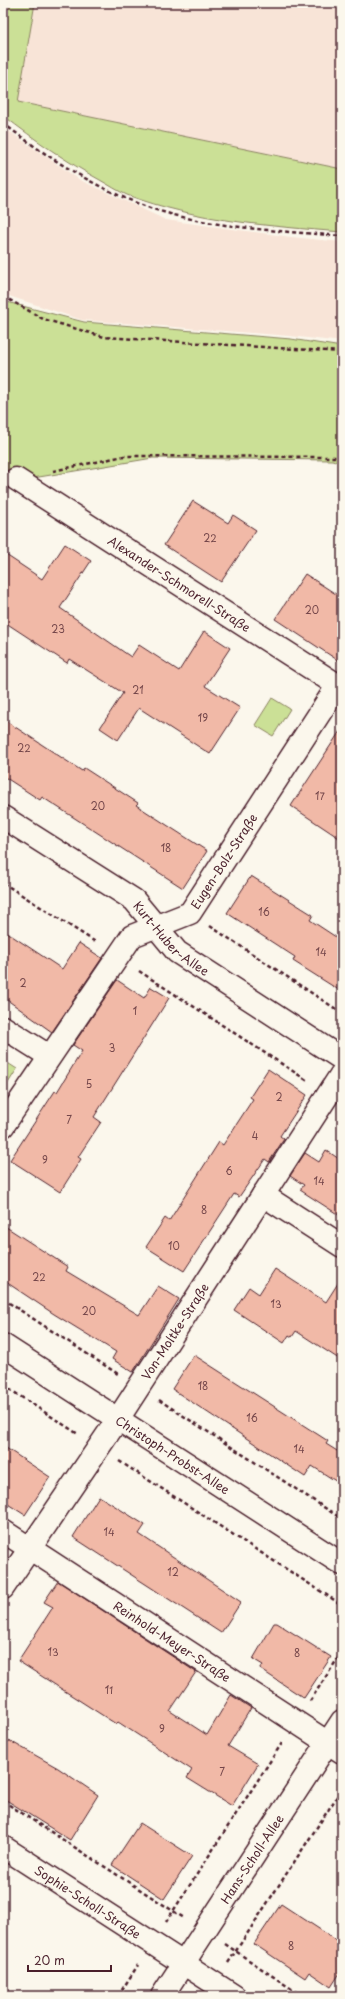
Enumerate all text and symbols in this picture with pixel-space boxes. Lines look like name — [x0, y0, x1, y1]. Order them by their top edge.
house number: 22 — [203, 530, 217, 545]
street label: Alexander-Schmorell-Straße — [105, 531, 254, 636]
house number: 20 — [305, 602, 319, 617]
house number: 23 — [51, 621, 65, 636]
house number: 21 — [132, 682, 144, 697]
house number: 19 — [198, 710, 208, 725]
house number: 22 — [17, 740, 31, 755]
house number: 17 — [315, 788, 326, 803]
house number: 20 — [91, 798, 105, 813]
street label: Eugen-Bolz-Straße — [186, 810, 261, 912]
house number: 18 — [161, 840, 171, 855]
street label: Kurt-Huber-Allee — [129, 897, 213, 980]
house number: 16 — [258, 904, 270, 919]
house number: 14 — [315, 944, 327, 959]
house number: 2 — [19, 975, 27, 990]
house number: 1 — [133, 1003, 137, 1018]
house number: 3 — [109, 1040, 115, 1055]
house number: 5 — [86, 1076, 92, 1091]
house number: 2 — [275, 1089, 283, 1104]
house number: 7 — [66, 1112, 72, 1127]
house number: 4 — [252, 1128, 259, 1143]
house number: 9 — [42, 1152, 48, 1167]
house number: 6 — [225, 1163, 233, 1178]
house number: 14 — [313, 1173, 325, 1188]
house number: 8 — [201, 1202, 207, 1217]
house number: 10 — [168, 1238, 180, 1253]
house number: 22 — [32, 1269, 46, 1284]
street label: Von-Moltke-Straße — [137, 1279, 213, 1383]
house number: 13 — [270, 1296, 282, 1311]
house number: 20 — [82, 1303, 96, 1318]
house number: 18 — [198, 1378, 208, 1393]
house number: 16 — [246, 1410, 258, 1425]
street label: Christoph-Probst-Allee — [112, 1411, 234, 1498]
house number: 14 — [293, 1441, 305, 1456]
house number: 14 — [103, 1524, 115, 1539]
house number: 12 — [167, 1564, 179, 1579]
street label: Reinhold-Meyer-Straße — [110, 1596, 234, 1686]
house number: 13 — [47, 1644, 59, 1659]
house number: 8 — [294, 1645, 300, 1660]
house number: 11 — [105, 1682, 113, 1697]
house number: 9 — [159, 1721, 165, 1736]
house number: 7 — [219, 1764, 225, 1779]
street label: Hans-Scholl-Allee — [216, 1810, 288, 1907]
street label: Sophie-Scholl-Straße — [31, 1861, 145, 1943]
house number: 8 — [288, 1938, 294, 1953]
scale bar — [28, 1947, 111, 1973]
text: 20 m — [34, 1951, 65, 1969]

